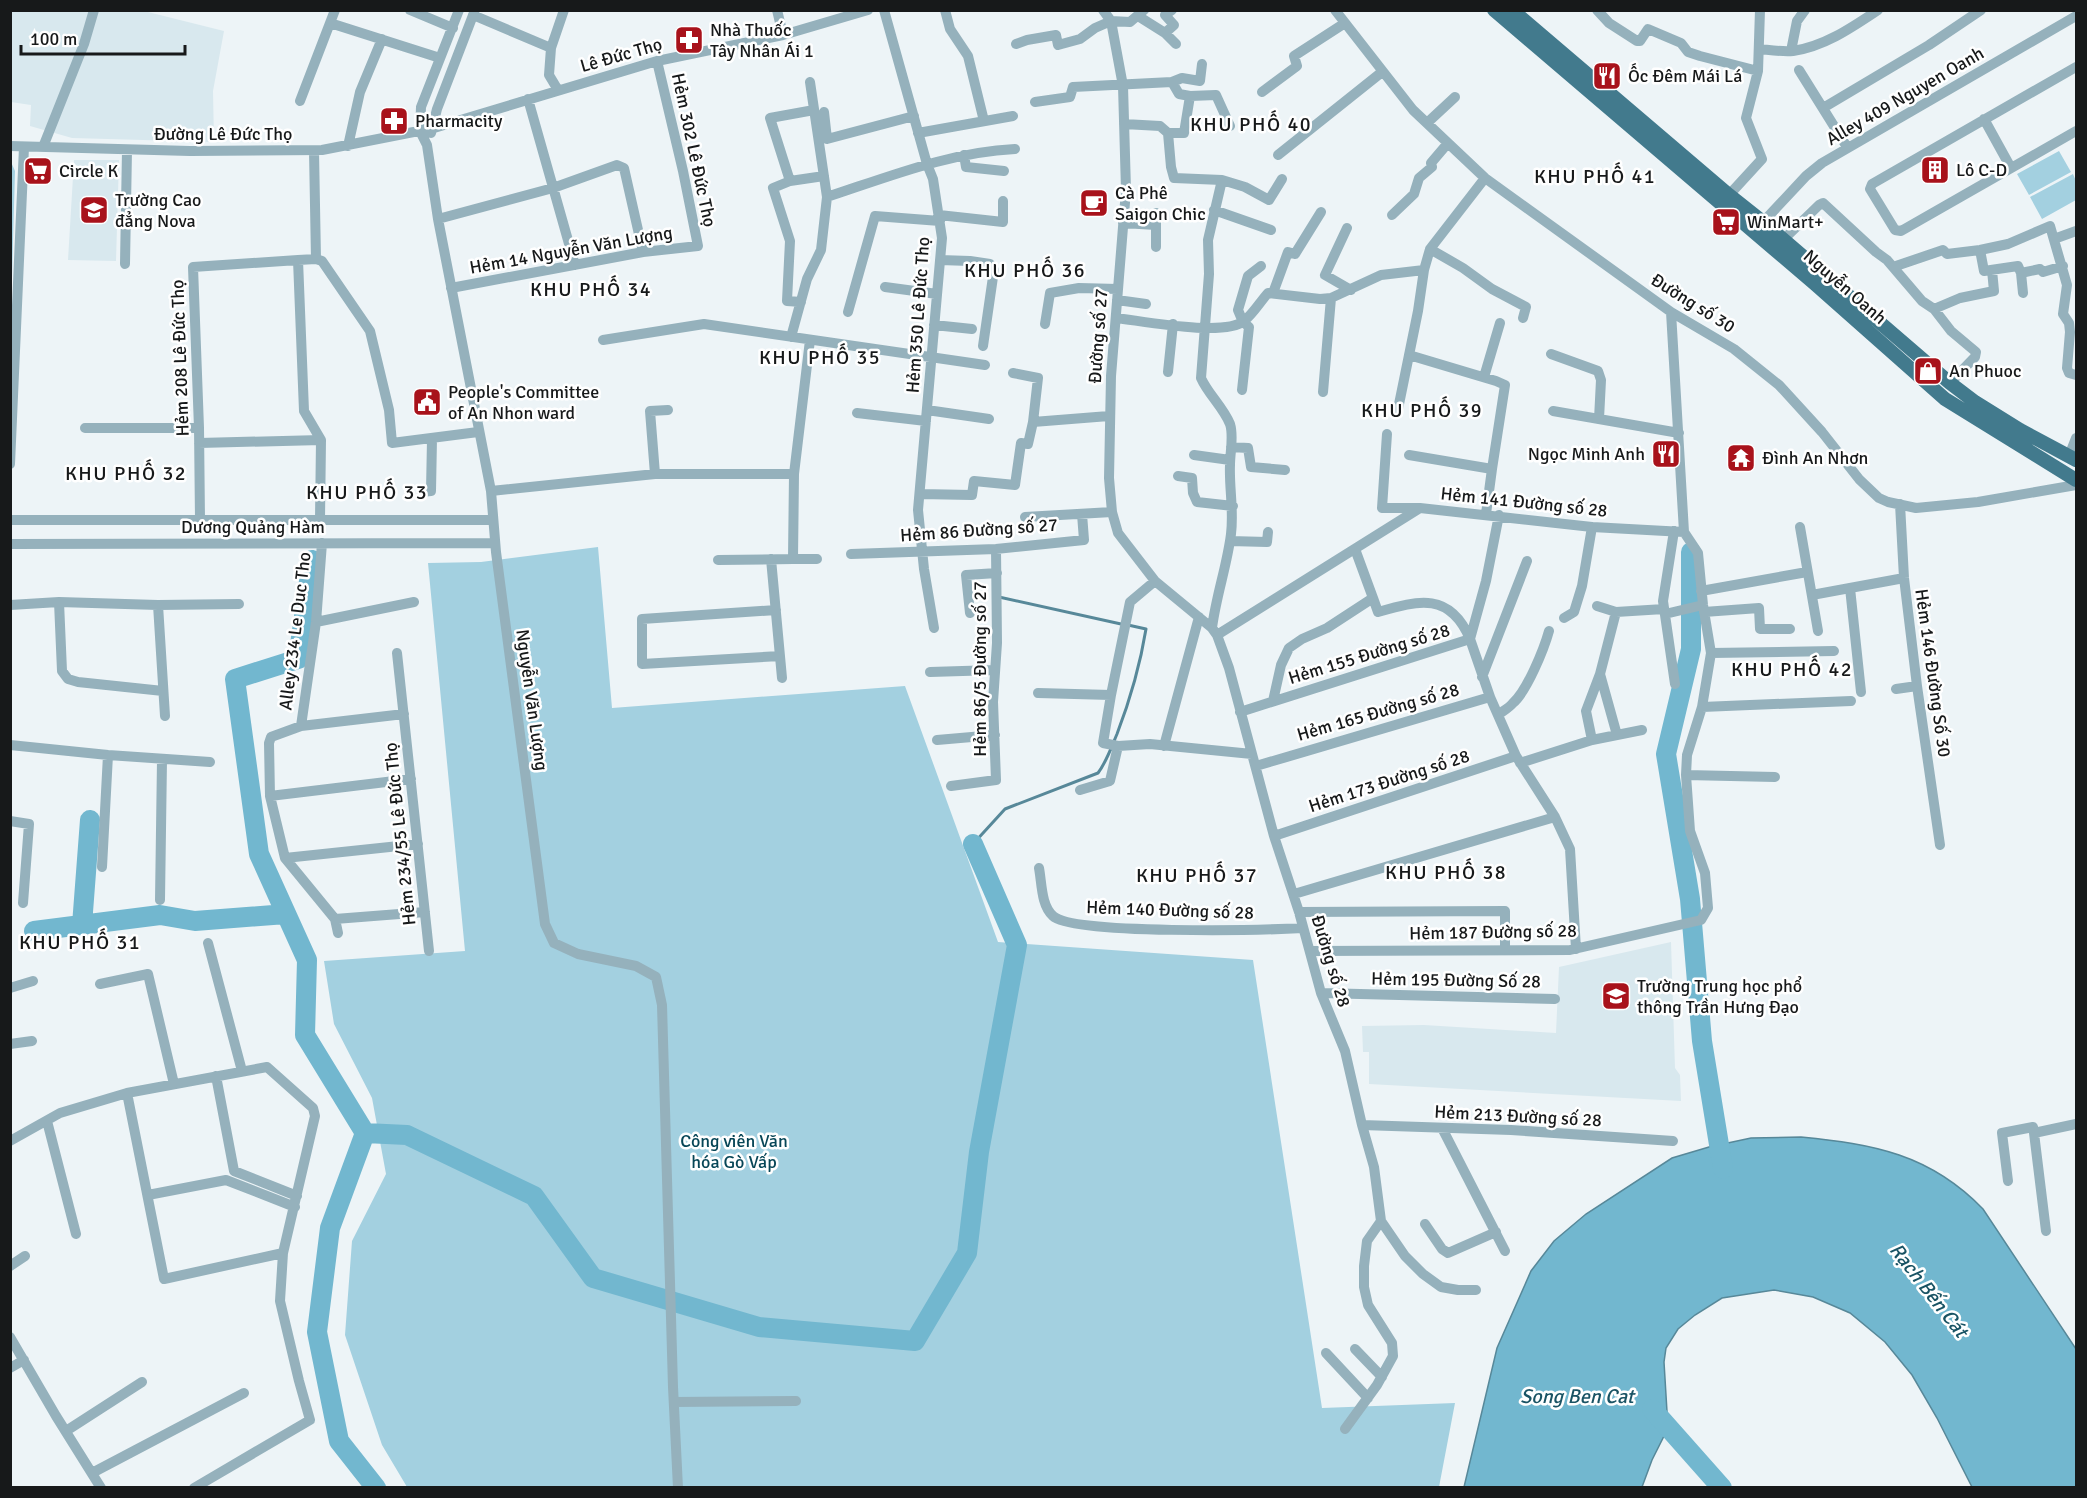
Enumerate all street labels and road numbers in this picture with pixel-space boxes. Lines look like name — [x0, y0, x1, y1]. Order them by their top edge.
street label: Lê Đức Thọ — [577, 33, 665, 77]
street label: Alley 409 Nguyen Oanh — [1822, 42, 1988, 150]
street label: Hẻm 302 Lê Đức Thọ — [667, 71, 721, 229]
street label: Đường Lê Đức Thọ — [154, 123, 292, 145]
street label: Hẻm 14 Nguyễn Văn Lượng — [468, 221, 674, 279]
street label: Hẻm 350 Lê Đức Thọ — [902, 236, 934, 394]
street label: Nguyễn Oanh — [1799, 245, 1891, 329]
street label: Đường số 30 — [1647, 268, 1739, 338]
street label: Hẻm 208 Lê Đức Thọ — [166, 279, 194, 437]
street label: Đường số 27 — [1084, 288, 1112, 384]
street label: Hẻm 141 Đường số 28 — [1439, 482, 1609, 522]
street label: Hẻm 86 Đường số 27 — [899, 514, 1059, 546]
street label: Dương Quảng Hàm — [181, 516, 325, 538]
street label: Alley 234 Le Duc Tho — [274, 551, 316, 711]
street label: Hẻm 86/5 Đường số 27 — [969, 581, 991, 757]
street label: Hẻm 146 Đường Số 30 — [1910, 587, 1956, 759]
street label: Hẻm 155 Đường số 28 — [1286, 619, 1452, 689]
street label: Nguyễn Văn Lượng — [511, 628, 553, 772]
street label: Hẻm 165 Đường số 28 — [1294, 678, 1462, 746]
street label: Hẻm 234/55 Lê Đức Thọ — [379, 741, 421, 927]
street label: Hẻm 173 Đường số 28 — [1306, 745, 1472, 817]
street label: Hẻm 140 Đường số 28 — [1086, 896, 1254, 924]
street label: Đường số 28 — [1307, 912, 1355, 1010]
street label: Hẻm 187 Đường số 28 — [1409, 920, 1577, 944]
street label: Hẻm 195 Đường Số 28 — [1371, 968, 1541, 992]
street label: Hẻm 213 Đường số 28 — [1434, 1101, 1602, 1131]

